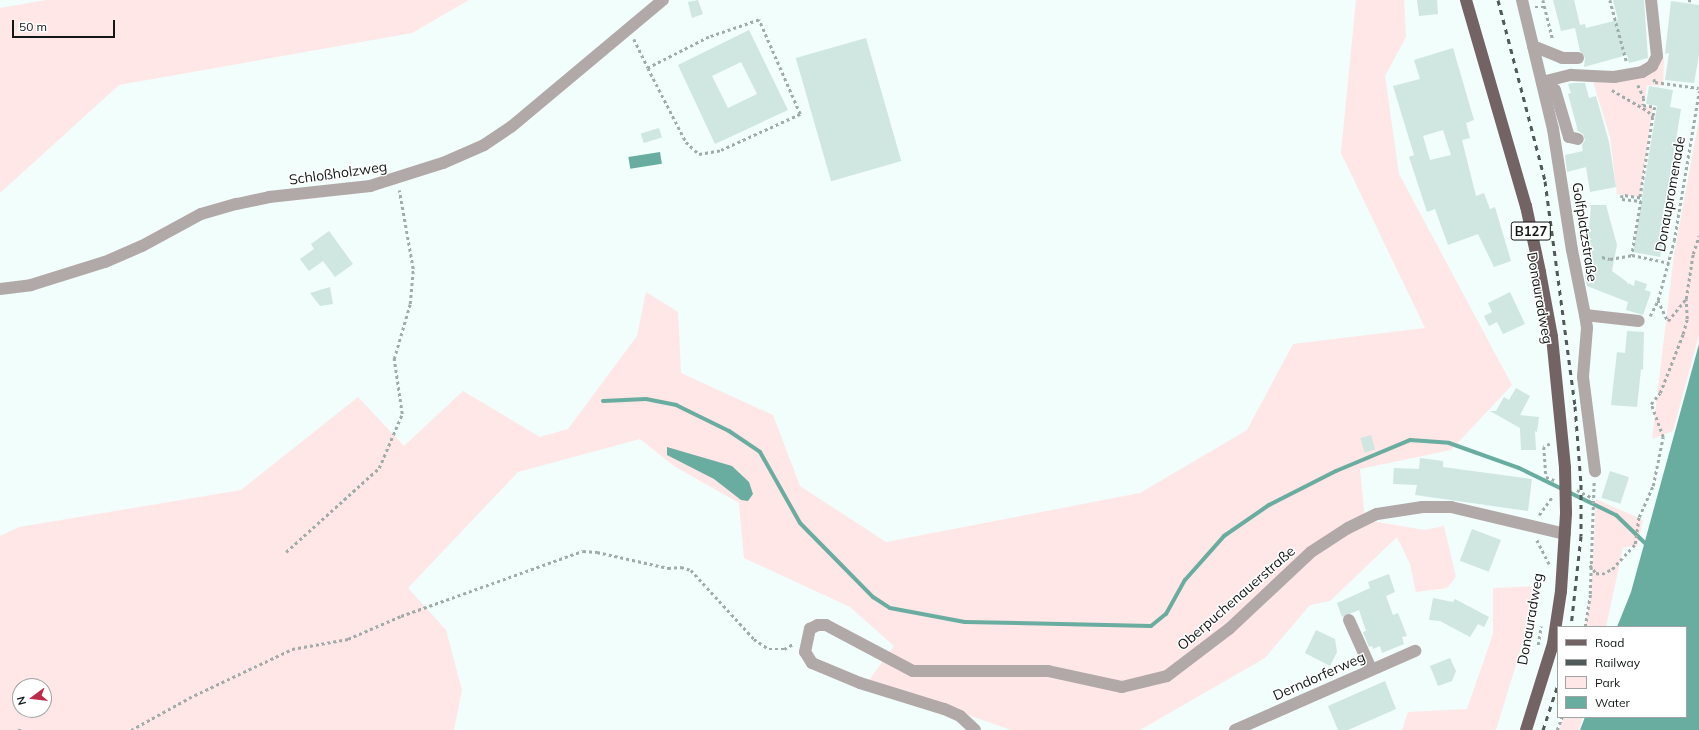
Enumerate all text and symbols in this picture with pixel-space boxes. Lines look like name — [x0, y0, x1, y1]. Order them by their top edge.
scale bar — [14, 12, 117, 38]
text: 50 m — [19, 19, 47, 34]
street label: Donaupromenade — [1652, 135, 1688, 253]
street label: Schloßholzweg — [288, 158, 388, 188]
street label: Golfplatzstraße — [1569, 181, 1601, 283]
road number: B127 — [1510, 220, 1552, 242]
street label: Donauradweg — [1524, 251, 1556, 345]
street label: Oberpuchenauerstraße — [1174, 542, 1298, 654]
street label: Donauradweg — [1514, 572, 1546, 666]
legend — [1557, 626, 1687, 718]
text: Road — [1595, 635, 1624, 650]
street label: Derndorferweg — [1270, 648, 1368, 704]
text: Railway — [1595, 655, 1640, 670]
text: Park — [1595, 675, 1620, 690]
north arrow — [12, 678, 52, 718]
text: N — [14, 695, 29, 707]
text: Water — [1595, 695, 1630, 710]

